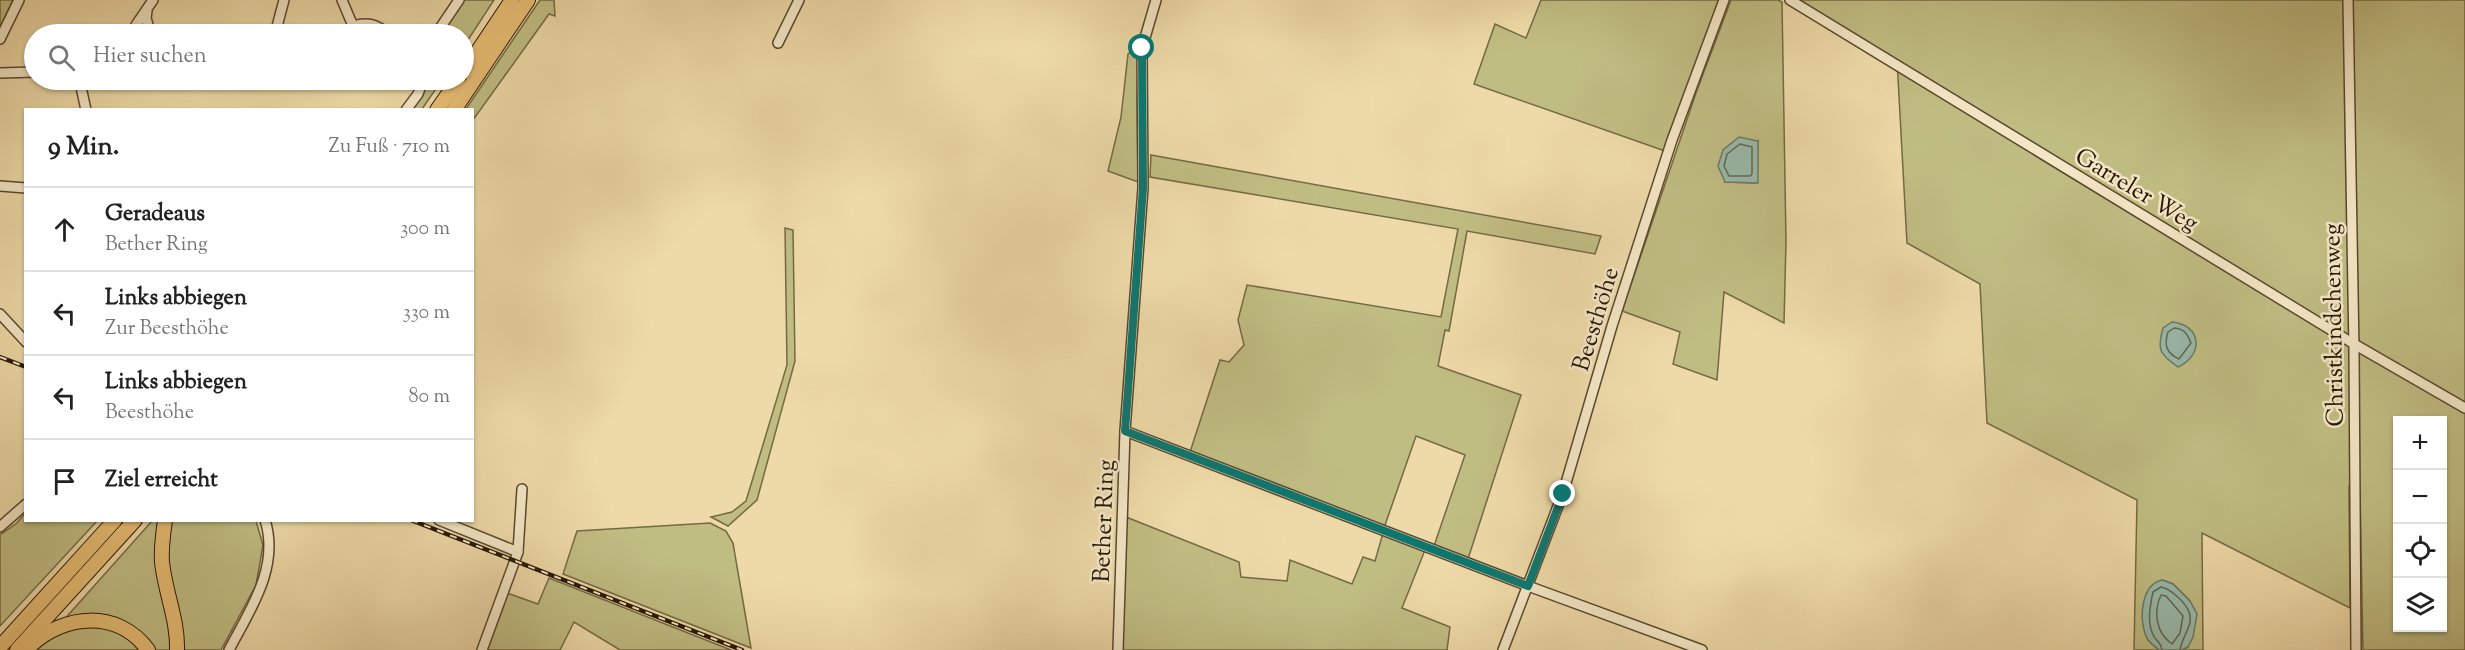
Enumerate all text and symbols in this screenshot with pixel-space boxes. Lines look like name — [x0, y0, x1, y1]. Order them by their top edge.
search box — [24, 24, 474, 90]
route start — [1128, 34, 1154, 60]
icon: search — [45, 41, 78, 74]
text: Hier suchen — [93, 41, 207, 73]
text: 9 Min. — [48, 129, 119, 166]
text: Zu Fuß · 710 m — [329, 133, 450, 162]
street label: Garreler Weg — [2068, 141, 2204, 241]
text: Geradeaus — [105, 199, 205, 231]
icon: ahead — [48, 213, 81, 246]
text: 300 m — [400, 215, 450, 244]
street label: Christkindchenweg — [2316, 223, 2354, 427]
text: Bether Ring — [105, 231, 208, 260]
street label: Beesthöhe — [1565, 263, 1629, 376]
text: Links abbiegen — [105, 283, 247, 315]
icon: left — [48, 297, 81, 330]
text: 330 m — [403, 299, 450, 328]
text: Zur Beesthöhe — [105, 315, 229, 344]
text: Links abbiegen — [105, 367, 247, 399]
icon: left — [48, 381, 81, 414]
text: 80 m — [409, 383, 450, 412]
text: Beesthöhe — [105, 399, 194, 428]
map controls — [2393, 416, 2447, 632]
button: + — [2393, 416, 2447, 470]
street label: Bether Ring — [1086, 459, 1124, 583]
icon: arrive — [48, 465, 81, 498]
text: Ziel erreicht — [105, 465, 218, 497]
button: − — [2393, 470, 2447, 524]
route end — [1549, 480, 1575, 506]
button: locate — [2393, 524, 2447, 578]
button: layers — [2393, 578, 2447, 632]

